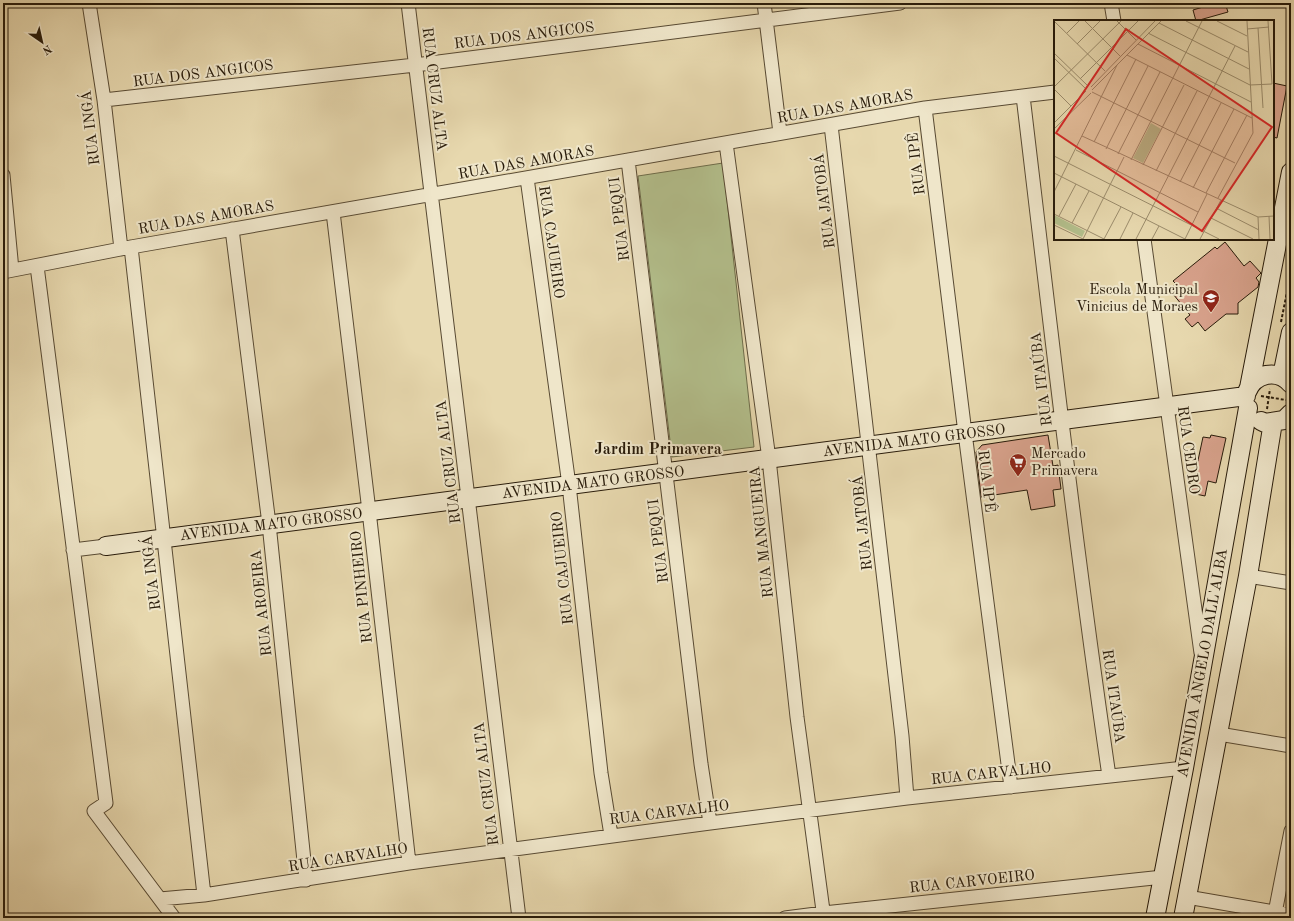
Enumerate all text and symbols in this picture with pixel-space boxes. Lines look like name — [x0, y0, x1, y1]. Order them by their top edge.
street label: RUA DOS ANGICOS — [453, 20, 595, 53]
inset map — [1054, 20, 1274, 240]
north arrow — [22, 22, 62, 62]
street label: RUA CRUZ ALTA — [418, 26, 449, 152]
text: N — [40, 42, 53, 56]
street label: RUA DOS ANGICOS — [132, 58, 274, 91]
street label: RUA DAS AMORAS — [776, 88, 914, 127]
street label: RUA INGÁ — [76, 89, 104, 167]
street label: RUA IPÊ — [903, 132, 929, 196]
street label: RUA DAS AMORAS — [457, 144, 595, 183]
street label: RUA JATOBÁ — [809, 152, 839, 250]
street label: RUA PEQUI — [608, 176, 633, 262]
street label: RUA CAJUEIRO — [535, 185, 566, 300]
street label: RUA DAS AMORAS — [137, 199, 275, 238]
place label: Escola Municipal Vinicius de Moraes — [1076, 283, 1198, 315]
school or university icon: Escola Municipal Vinicius de Moraes — [1201, 288, 1221, 313]
street label: RUA ITAÚBA — [1025, 330, 1056, 427]
street label: RUA CRUZ ALTA — [434, 399, 465, 525]
street label: RUA CEDRO — [1174, 405, 1201, 496]
street label: AVENIDA MATO GROSSO — [822, 423, 1006, 460]
district label: Jardim Primavera — [594, 442, 722, 458]
place label: Mercado Primavera — [1031, 447, 1099, 479]
street label: RUA IPÊ — [974, 449, 1000, 513]
supermarket icon: Mercado Primavera — [1008, 452, 1028, 477]
street label: AVENIDA MATO GROSSO — [501, 465, 685, 502]
street label: RUA MANGUEIRA — [748, 465, 777, 599]
street label: RUA JATOBÁ — [848, 474, 876, 572]
street label: RUA PEQUI — [647, 498, 672, 584]
street label: AVENIDA MATO GROSSO — [179, 507, 363, 544]
street label: RUA CAJUEIRO — [550, 510, 577, 625]
street label: RUA PINHEIRO — [349, 530, 376, 644]
street label: RUA INGÁ — [137, 534, 165, 612]
street label: AVENIDA ÂNGELO DALL'ALBA — [1173, 547, 1231, 779]
street label: RUA AROEIRA — [249, 548, 276, 657]
street label: RUA ITAÚBA — [1098, 648, 1131, 745]
street label: RUA CRUZ ALTA — [472, 721, 503, 847]
street label: RUA CARVALHO — [930, 761, 1052, 788]
street label: RUA CARVALHO — [608, 799, 730, 828]
street label: RUA CARVALHO — [287, 842, 409, 875]
street label: RUA CARVOEIRO — [909, 868, 1036, 897]

